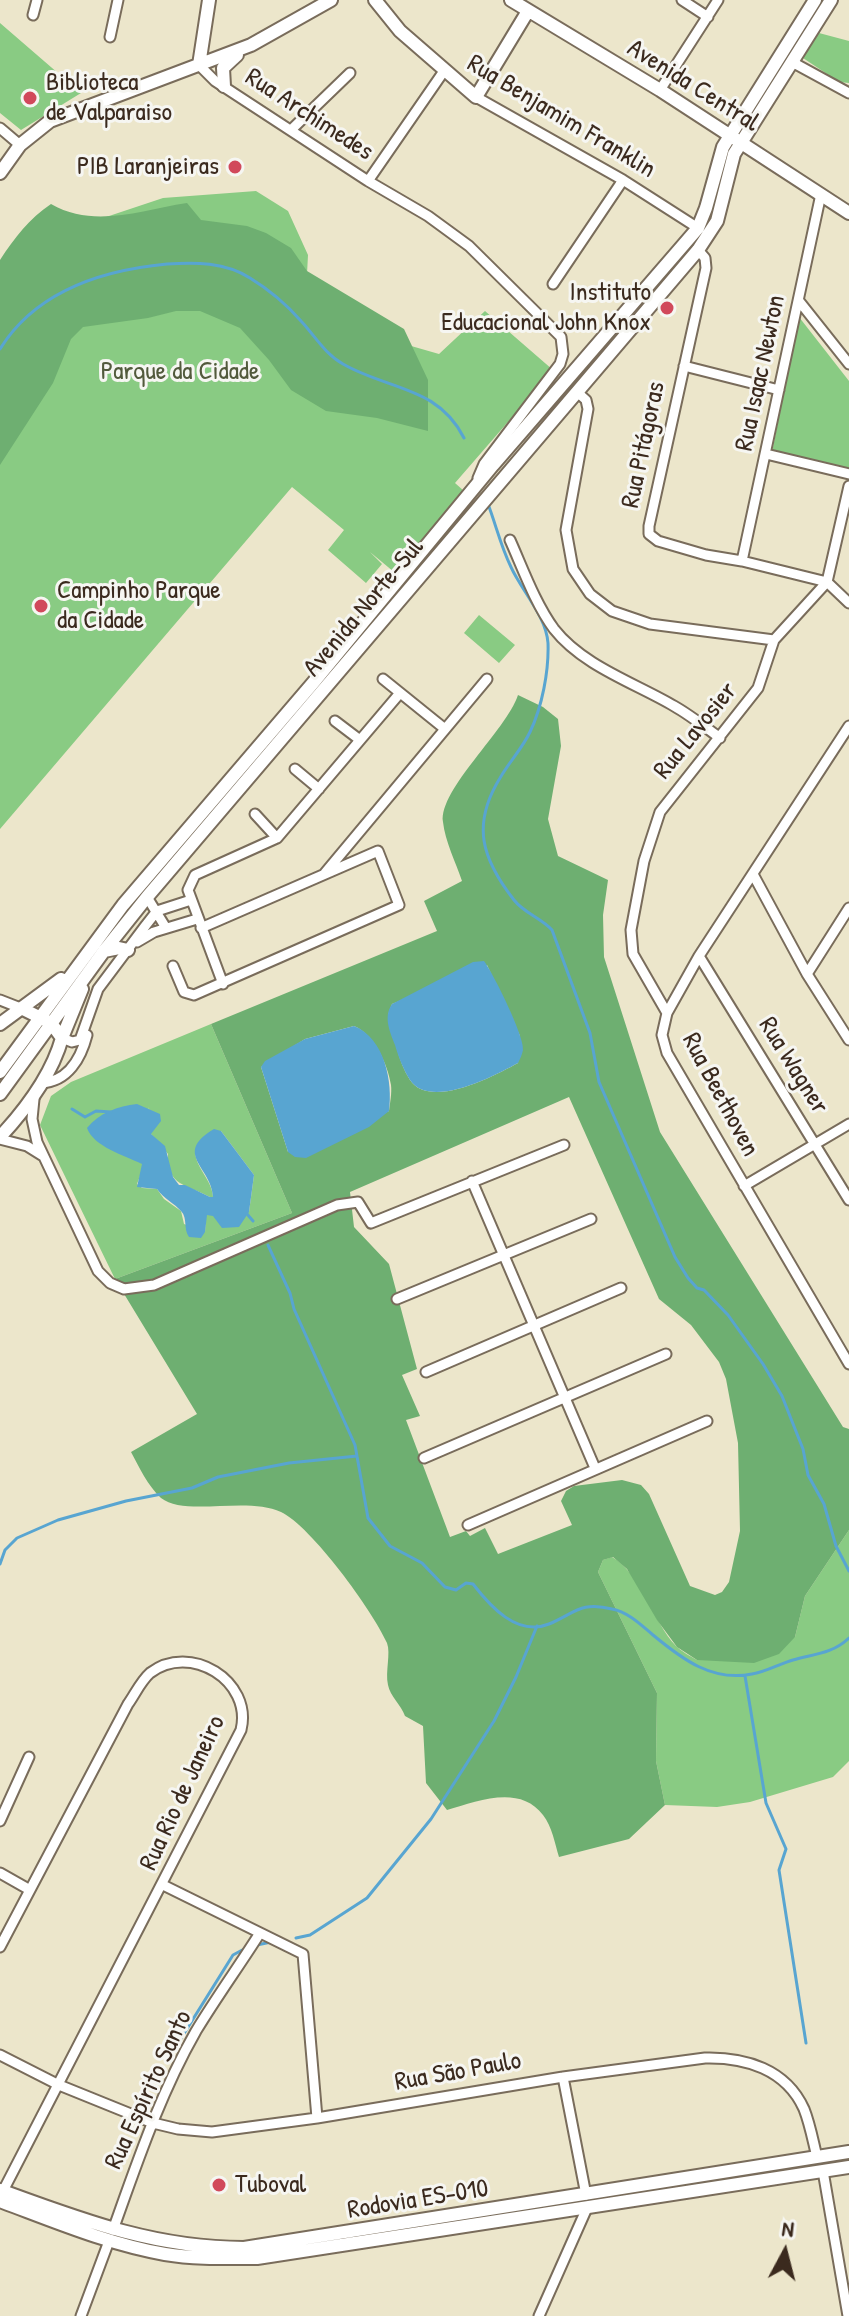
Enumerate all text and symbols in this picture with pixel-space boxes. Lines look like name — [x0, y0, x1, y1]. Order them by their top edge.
street label: Avenida Central — [621, 33, 765, 139]
street label: Rua Benjamim Franklin — [461, 48, 661, 186]
street label: Rua Archimedes — [239, 62, 379, 168]
place label: Biblioteca de Valparaiso — [46, 67, 172, 128]
marker: Biblioteca de Valparaiso — [21, 89, 39, 107]
place label: PIB Laranjeiras — [77, 151, 219, 183]
marker: PIB Laranjeiras — [226, 158, 244, 176]
place label: Instituto Educacional John Knox — [441, 277, 651, 338]
street label: Rua Isaac Newton — [729, 292, 793, 454]
marker: Instituto Educacional John Knox — [658, 299, 676, 317]
park label: Parque da Cidade — [101, 356, 259, 388]
street label: Rua Pitágoras — [615, 379, 673, 511]
street label: Avenida Norte-Sul — [297, 533, 431, 683]
place label: Campinho Parque da Cidade — [57, 575, 221, 636]
marker: Campinho Parque da Cidade — [32, 597, 50, 615]
street label: Rua Lavosier — [648, 676, 744, 786]
street label: Rua Wagner — [751, 1012, 835, 1120]
street label: Rua Beethoven — [675, 1028, 765, 1162]
street label: Rua Rio de Janeiro — [134, 1711, 232, 1875]
street label: Rua Espírito Santo — [99, 2006, 199, 2174]
street label: Rua São Paulo — [393, 2046, 523, 2098]
place label: Tuboval — [235, 2169, 306, 2201]
street label: Rodovia ES-010 — [345, 2173, 491, 2227]
marker: Tuboval — [210, 2176, 228, 2194]
north arrow — [745, 2212, 825, 2292]
text: N — [780, 2213, 796, 2244]

